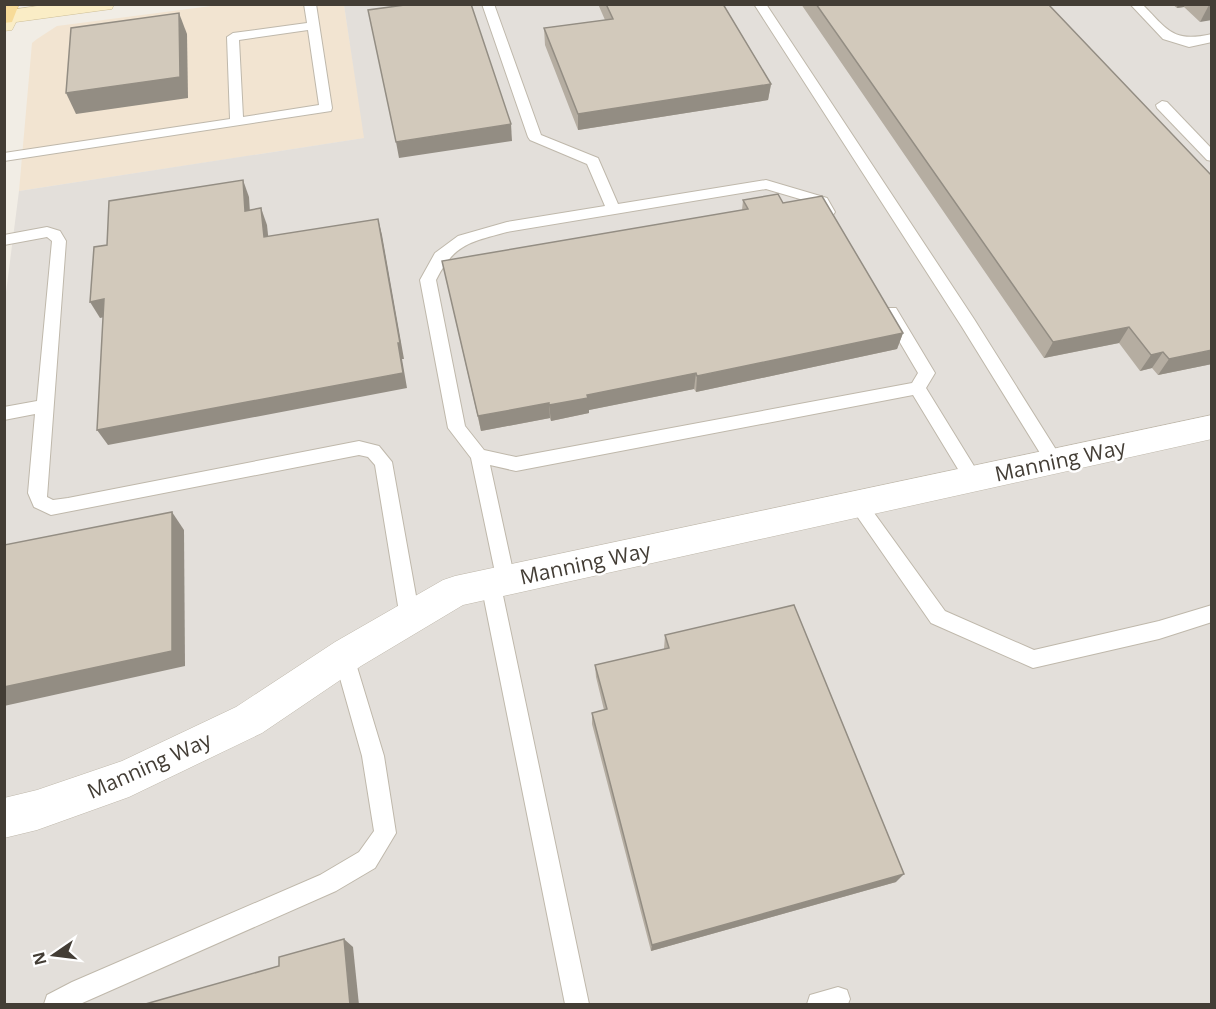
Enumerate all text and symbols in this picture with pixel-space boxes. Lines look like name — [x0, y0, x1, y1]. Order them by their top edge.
street label: Manning Way — [992, 432, 1128, 488]
street label: Manning Way — [517, 535, 653, 591]
street label: Manning Way — [83, 725, 216, 805]
north arrow — [24, 925, 84, 985]
text: N — [27, 950, 52, 968]

